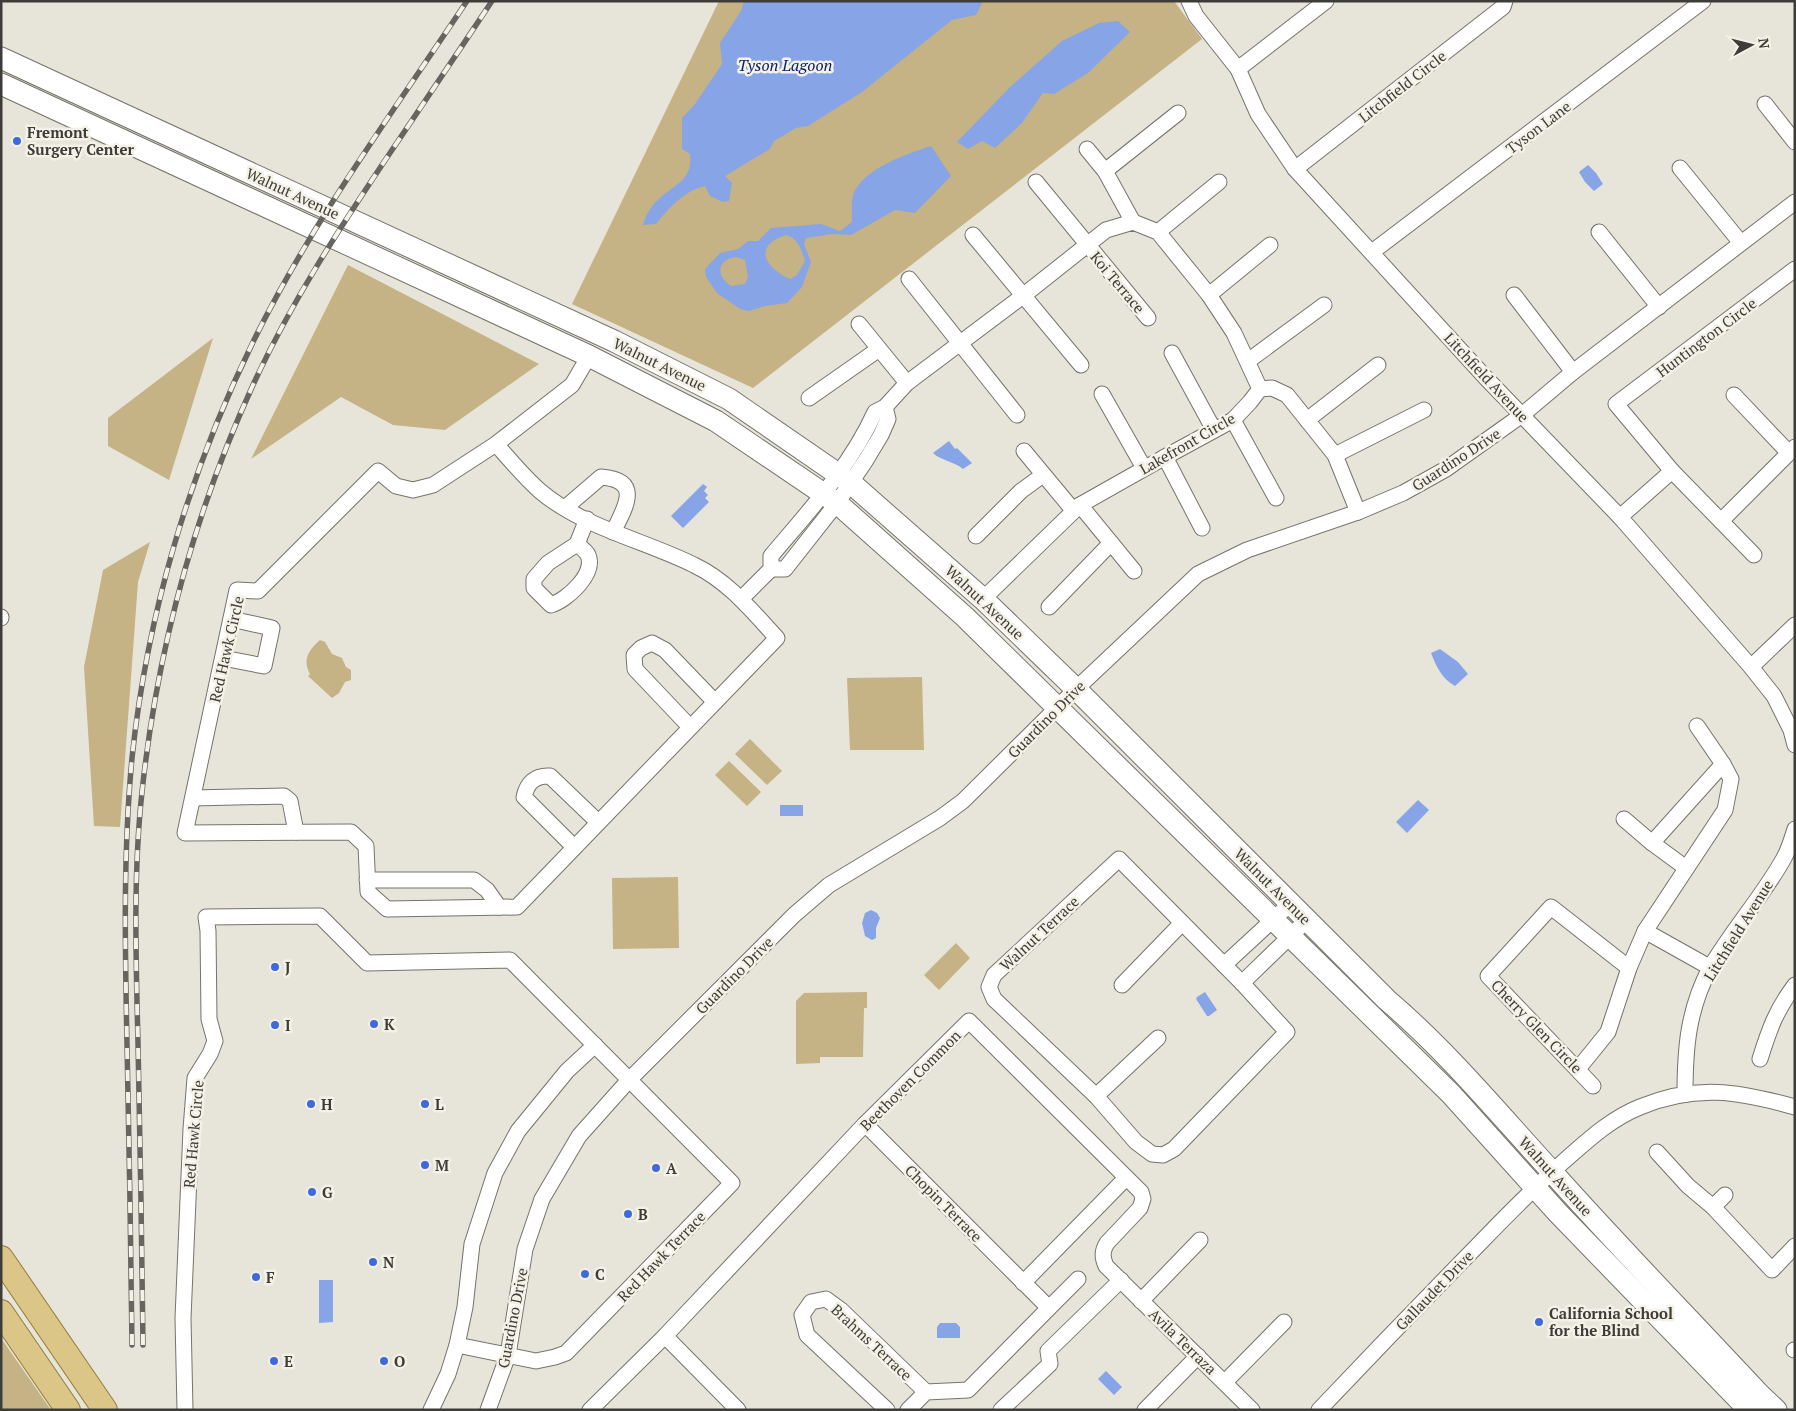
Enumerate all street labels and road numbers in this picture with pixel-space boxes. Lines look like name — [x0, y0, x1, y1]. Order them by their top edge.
street label: Litchfield Circle — [1354, 45, 1450, 127]
street label: Tyson Lane — [1501, 96, 1575, 158]
street label: Walnut Avenue — [243, 163, 343, 223]
street label: Koi Terrace — [1086, 247, 1150, 317]
street label: Huntington Circle — [1652, 293, 1760, 381]
street label: Litchfield Avenue — [1440, 328, 1534, 426]
street label: Walnut Avenue — [610, 333, 710, 395]
street label: Lakefront Circle — [1136, 408, 1238, 478]
street label: Guardino Drive — [1408, 423, 1504, 495]
street label: Walnut Avenue — [941, 560, 1029, 644]
street label: Red Hawk Circle — [204, 594, 248, 704]
street label: Guardino Drive — [1003, 676, 1089, 762]
street label: Walnut Avenue — [1230, 843, 1316, 929]
street label: Litchfield Avenue — [1699, 876, 1777, 984]
street label: Walnut Terrace — [995, 891, 1083, 975]
street label: Guardino Drive — [691, 932, 777, 1018]
street label: Cherry Glen Circle — [1487, 975, 1587, 1077]
street label: Beethoven Common — [855, 1025, 965, 1135]
street label: Red Hawk Circle — [178, 1079, 208, 1189]
street label: Walnut Avenue — [1515, 1132, 1597, 1220]
street label: Chopin Terrace — [901, 1160, 987, 1246]
street label: Red Hawk Terrace — [613, 1206, 709, 1306]
street label: Gallaudet Drive — [1391, 1246, 1477, 1334]
street label: Guardino Drive — [492, 1266, 532, 1370]
street label: Brahms Terrace — [827, 1299, 917, 1385]
street label: Avila Terraza — [1145, 1304, 1222, 1379]

